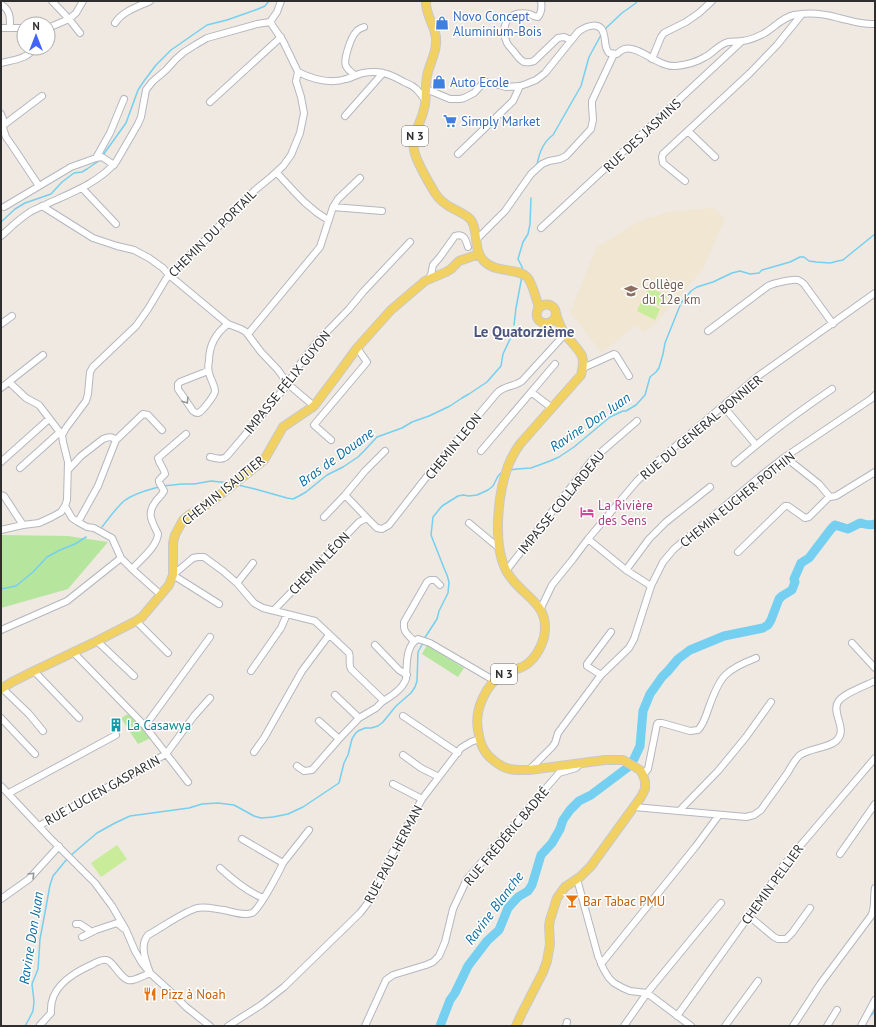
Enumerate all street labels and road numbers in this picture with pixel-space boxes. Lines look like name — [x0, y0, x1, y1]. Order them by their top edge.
street label: RUE DES JASMINS — [600, 95, 685, 176]
road number: N 3 — [402, 126, 428, 146]
street label: CHEMIN DU PORTAIL — [165, 186, 260, 281]
street label: IMPASSE FÉLIX GUYON — [240, 327, 334, 438]
street label: RUE DU GENERAL BONNIER — [637, 371, 766, 484]
street label: CHEMIN LEON — [421, 410, 485, 483]
street label: IMPASSE COLLARDEAU — [514, 447, 609, 558]
street label: CHEMIN EUCHER POTHIN — [676, 448, 798, 551]
street label: CHEMIN ISAUTIER — [178, 452, 268, 529]
street label: CHEMIN LÉON — [285, 528, 354, 598]
road number: N 3 — [491, 664, 517, 684]
street label: RUE LUCIEN GASPARIN — [42, 752, 163, 829]
street label: RUE FRÉDÉRIC BADRÉ — [460, 783, 553, 889]
street label: RUE PAUL HERMAN — [360, 802, 427, 906]
street label: CHEMIN PELLIER — [737, 840, 808, 928]

